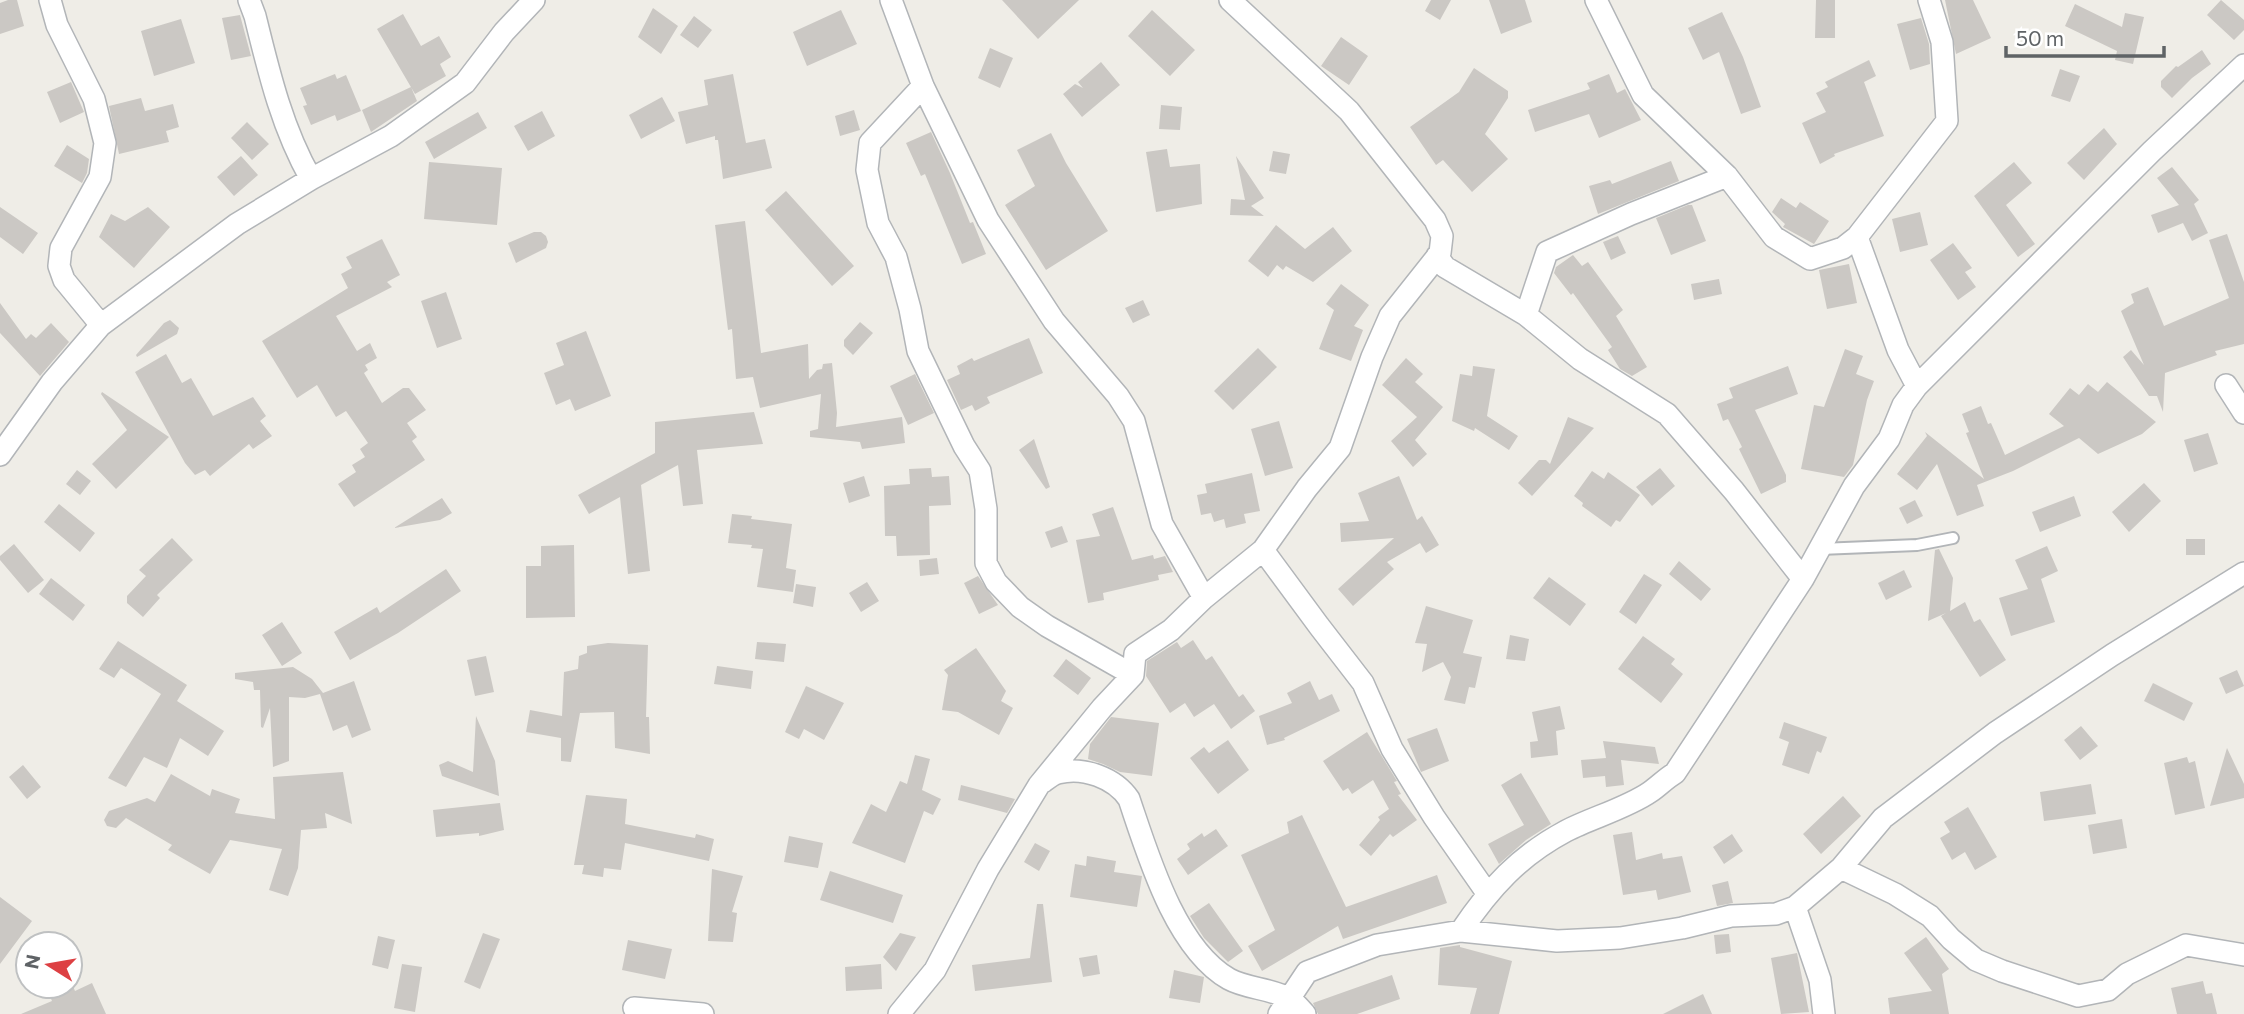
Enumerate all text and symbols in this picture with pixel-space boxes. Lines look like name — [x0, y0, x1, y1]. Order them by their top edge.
scale bar — [2006, 14, 2164, 58]
text: 50 m — [2016, 25, 2064, 50]
north arrow — [14, 930, 84, 1000]
text: N — [19, 952, 44, 971]

